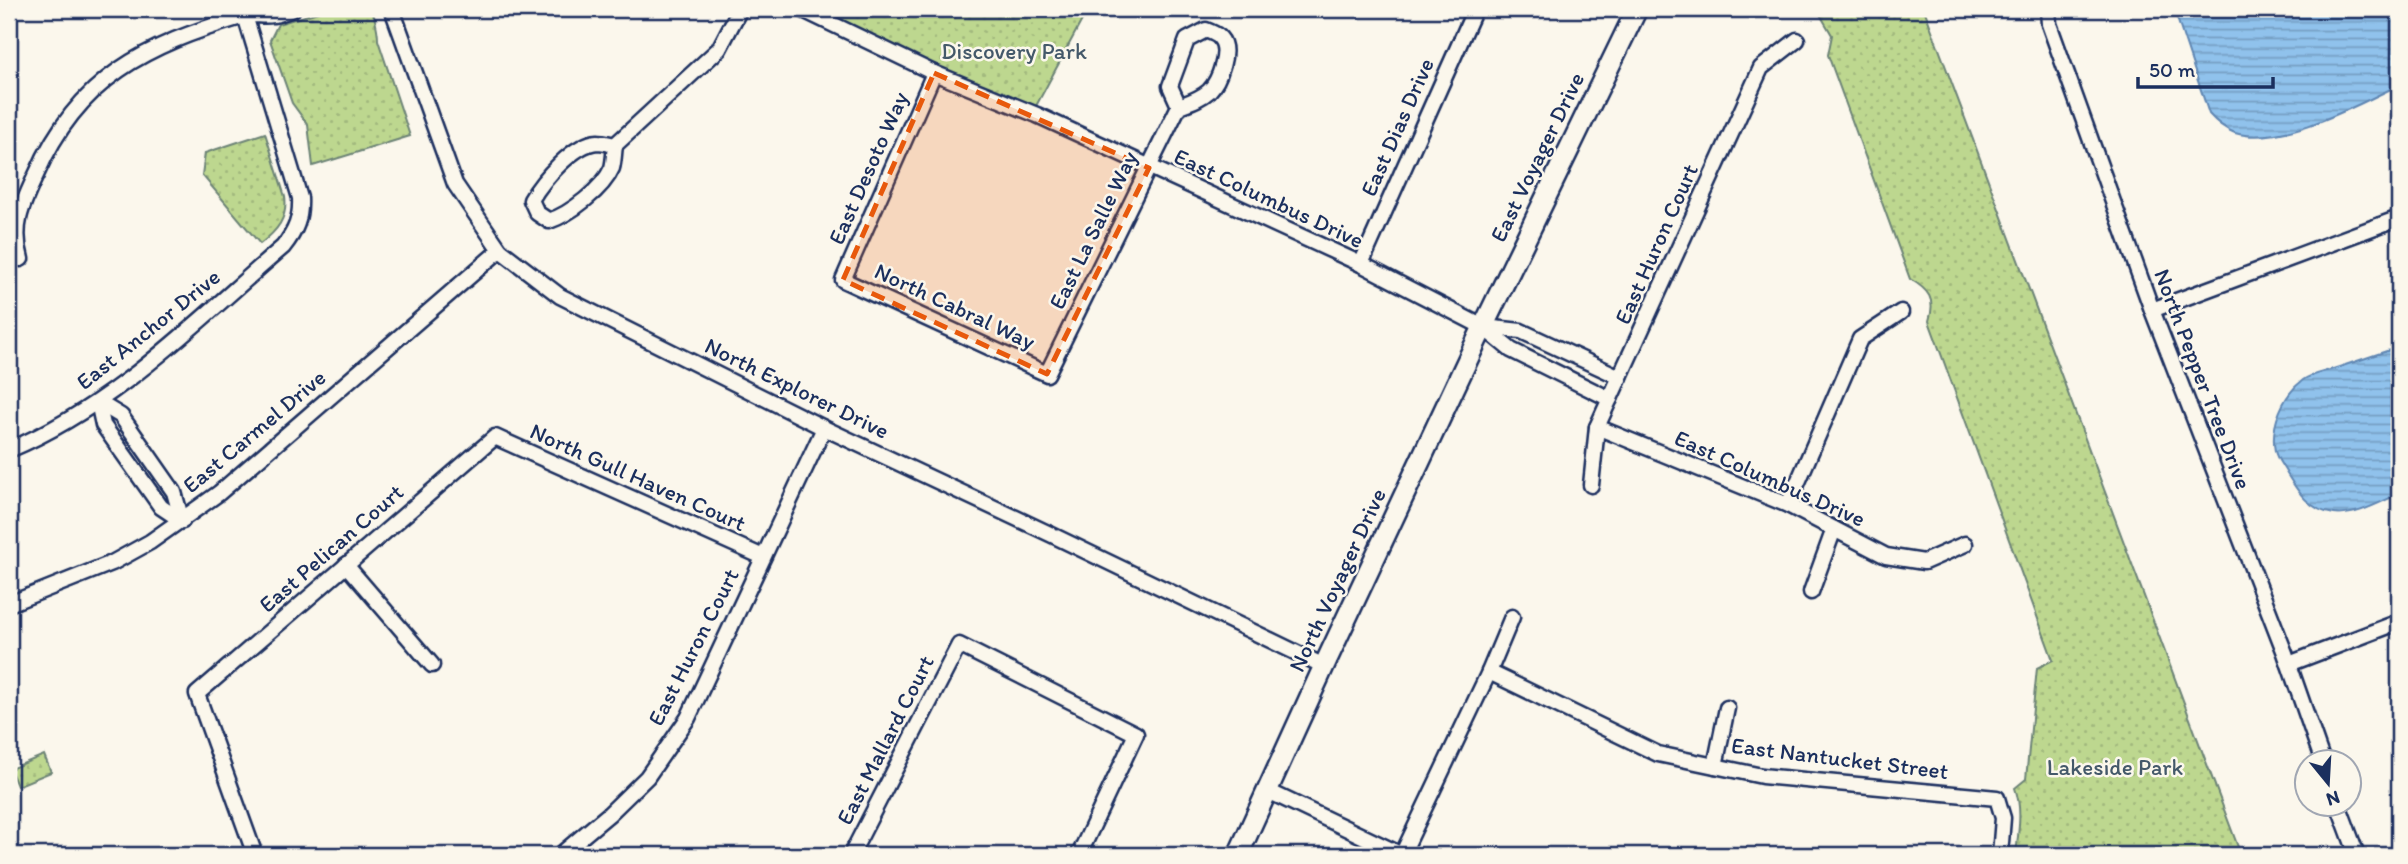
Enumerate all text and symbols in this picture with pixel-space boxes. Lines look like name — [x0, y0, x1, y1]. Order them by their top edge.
park label: Discovery Park — [941, 37, 1087, 65]
scale bar — [2138, 46, 2273, 90]
street label: East Dias Drive — [1354, 54, 1440, 200]
text: 50 m — [2149, 57, 2196, 82]
street label: East Voyager Drive — [1484, 68, 1590, 246]
street label: East Desoto Way — [822, 87, 914, 249]
street label: East Columbus Drive — [1170, 142, 1368, 254]
street label: East La Salle Way — [1043, 146, 1143, 314]
street label: East Huron Court — [1608, 159, 1704, 329]
street label: North Cabral Way — [870, 257, 1040, 356]
street label: East Anchor Drive — [70, 262, 226, 396]
street label: North Pepper Tree Drive — [2148, 265, 2258, 493]
street label: North Explorer Drive — [700, 331, 894, 445]
street label: East Carmel Drive — [177, 363, 331, 499]
street label: North Gull Haven Court — [526, 417, 751, 537]
street label: East Columbus Drive — [1670, 423, 1870, 533]
street label: East Pelican Court — [253, 478, 409, 618]
street label: North Voyager Drive — [1282, 484, 1392, 676]
street label: East Huron Court — [641, 563, 745, 730]
street label: East Mallard Court — [830, 650, 940, 829]
street label: East Nantucket Street — [1730, 731, 1950, 785]
north arrow — [2292, 748, 2362, 818]
park label: Lakeside Park — [2047, 753, 2183, 781]
text: N — [2323, 786, 2343, 812]

